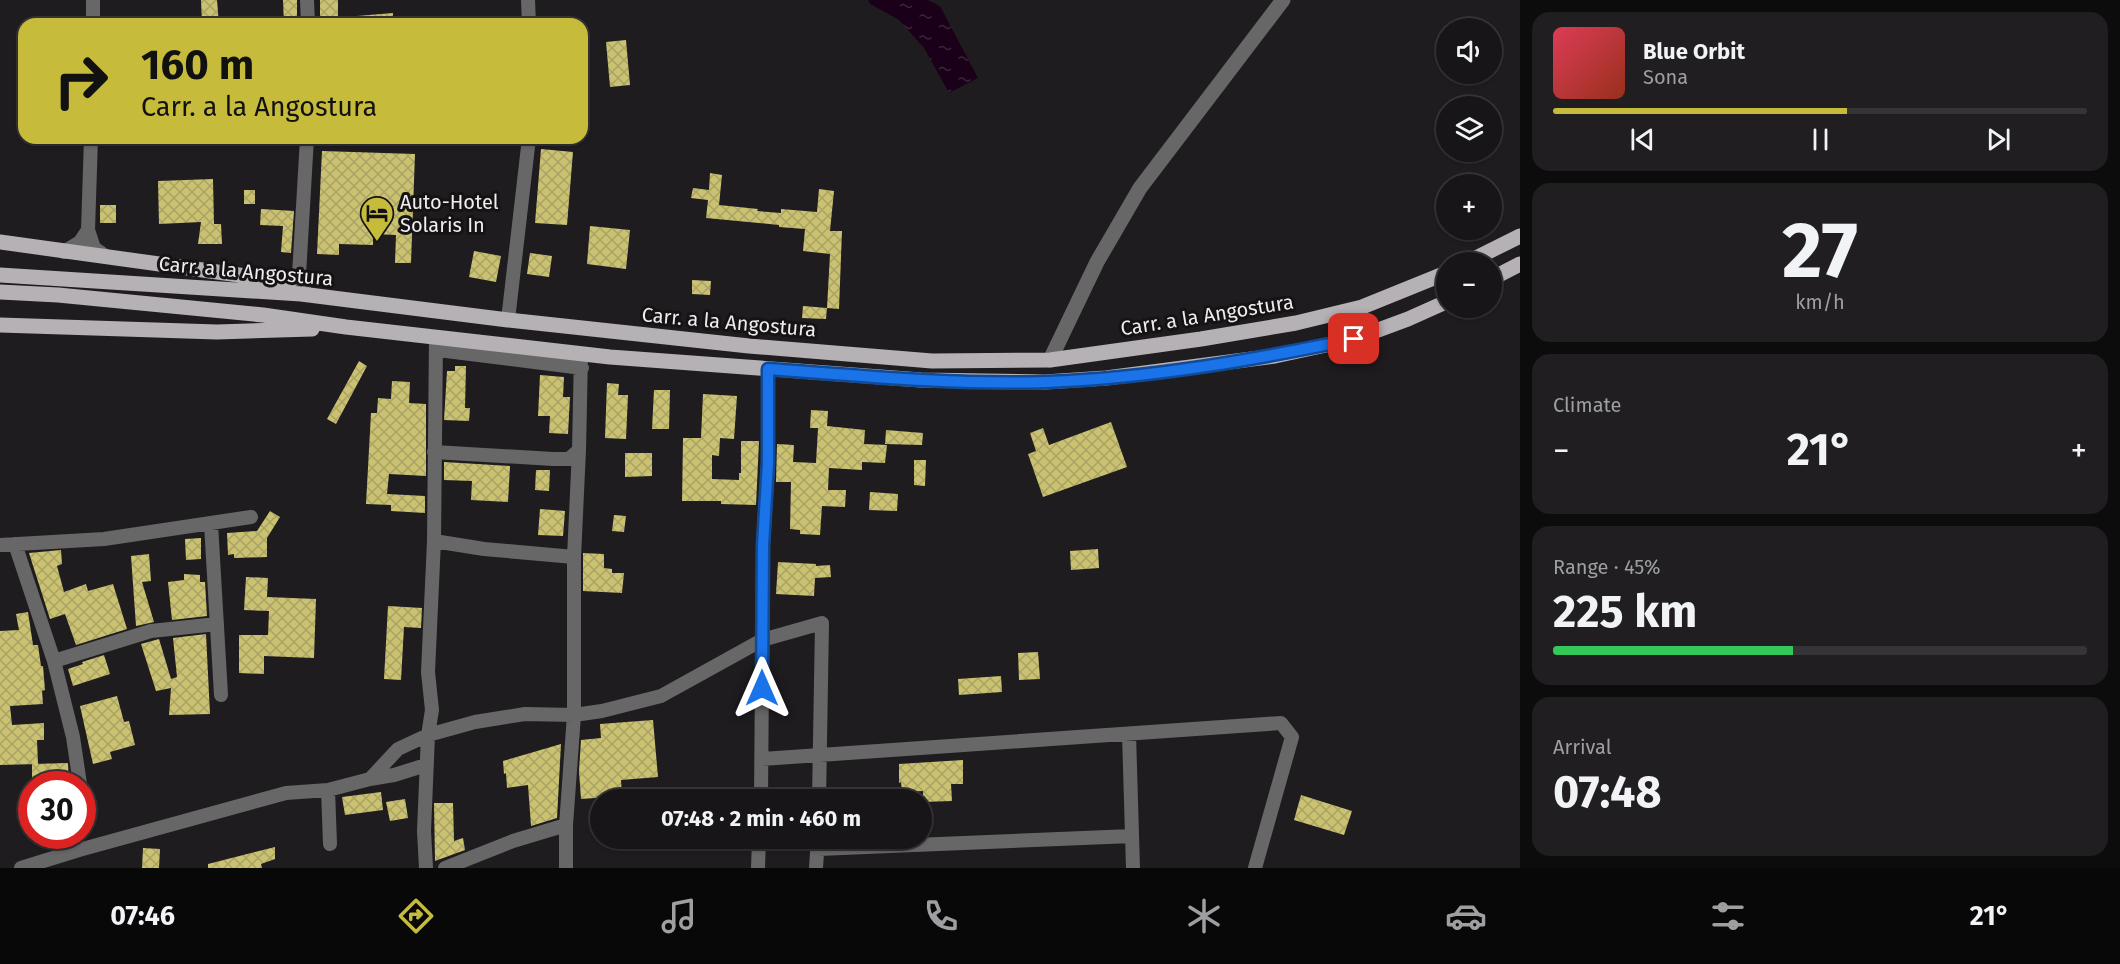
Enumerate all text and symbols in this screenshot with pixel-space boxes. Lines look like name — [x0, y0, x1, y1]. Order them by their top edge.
map controls — [1436, 18, 1502, 318]
button: sound — [1436, 18, 1502, 84]
text: Blue Orbit — [1643, 38, 1745, 65]
text: 160 m — [141, 40, 254, 90]
icon: right — [42, 42, 120, 120]
text: Sona — [1643, 65, 1688, 89]
text: Carr. a la Angostura — [141, 91, 377, 123]
button: layers — [1436, 96, 1502, 162]
icon: previous — [1626, 123, 1659, 156]
icon: pause — [1804, 123, 1837, 156]
icon: next — [1982, 123, 2015, 156]
button: + — [1436, 174, 1502, 240]
place label: Auto-Hotel Solaris In — [400, 190, 499, 237]
hotel icon: Auto-Hotel Solaris In — [359, 195, 395, 242]
text: 27 — [1782, 204, 1858, 298]
street label: Carr. a la Angostura — [158, 251, 334, 291]
button: − — [1436, 252, 1502, 318]
street label: Carr. a la Angostura — [1119, 289, 1295, 341]
text: km/h — [1795, 290, 1845, 314]
street label: Carr. a la Angostura — [641, 302, 817, 342]
pin — [1328, 313, 1379, 364]
icon: arrive — [1337, 322, 1370, 355]
text: Climate — [1553, 393, 1621, 417]
text: 21° — [1787, 423, 1853, 477]
text: − — [1553, 431, 1570, 471]
text: + — [2071, 431, 2087, 471]
text: Range · 45% — [1553, 555, 1660, 579]
text: 225 km — [1553, 585, 1697, 639]
position arrow — [730, 656, 794, 720]
text: Arrival — [1553, 735, 1612, 759]
text: 07:48 — [1553, 765, 1662, 819]
speed limit sign: 30 — [18, 771, 96, 849]
text: 07:48 · 2 min · 460 m — [661, 805, 861, 832]
icon: directions — [395, 895, 437, 937]
icon: music — [658, 895, 700, 937]
icon: phone — [920, 895, 962, 937]
icon: climate — [1183, 895, 1225, 937]
icon: car — [1445, 895, 1487, 937]
icon: filters — [1707, 895, 1749, 937]
text: 07:46 — [110, 900, 175, 932]
text: 21° — [1970, 900, 2010, 932]

